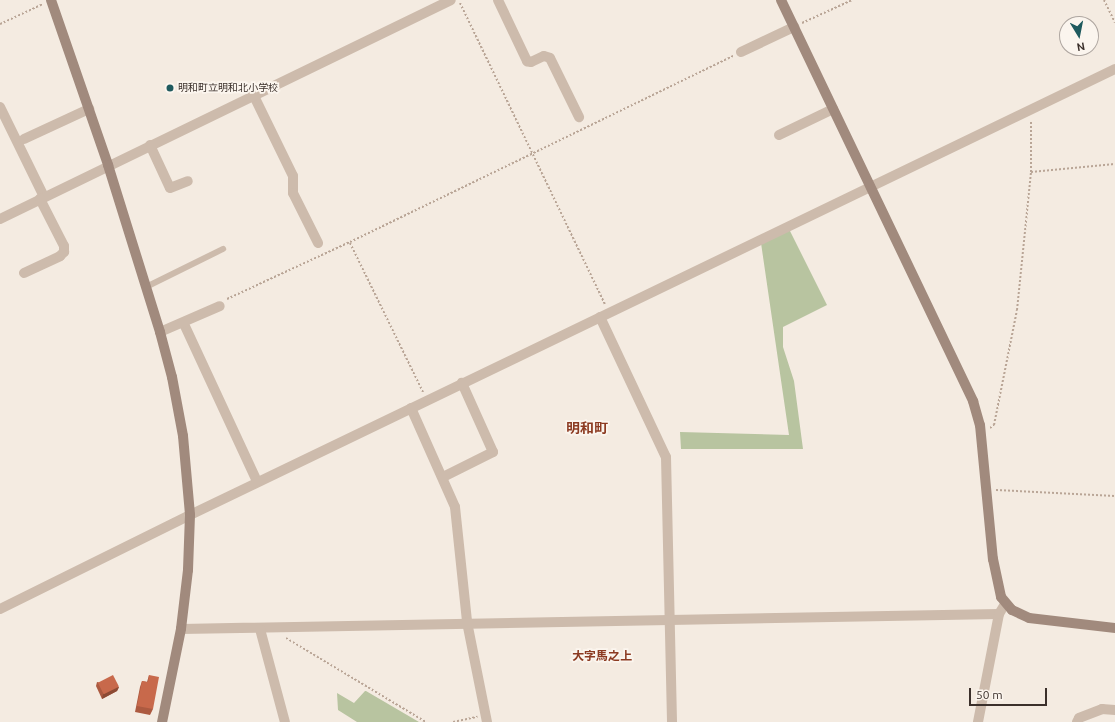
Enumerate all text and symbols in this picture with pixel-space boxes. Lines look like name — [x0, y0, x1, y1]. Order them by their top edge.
north arrow — [1059, 16, 1099, 56]
text: N — [1076, 40, 1086, 53]
place label: 明和町立明和北小学校 — [178, 82, 278, 94]
marker: 明和町立明和北小学校 — [165, 83, 175, 93]
district label: 明和町 — [566, 420, 608, 436]
district label: 大字馬之上 — [572, 649, 632, 663]
scale bar — [971, 680, 1049, 706]
text: 50 m — [976, 688, 1003, 701]

